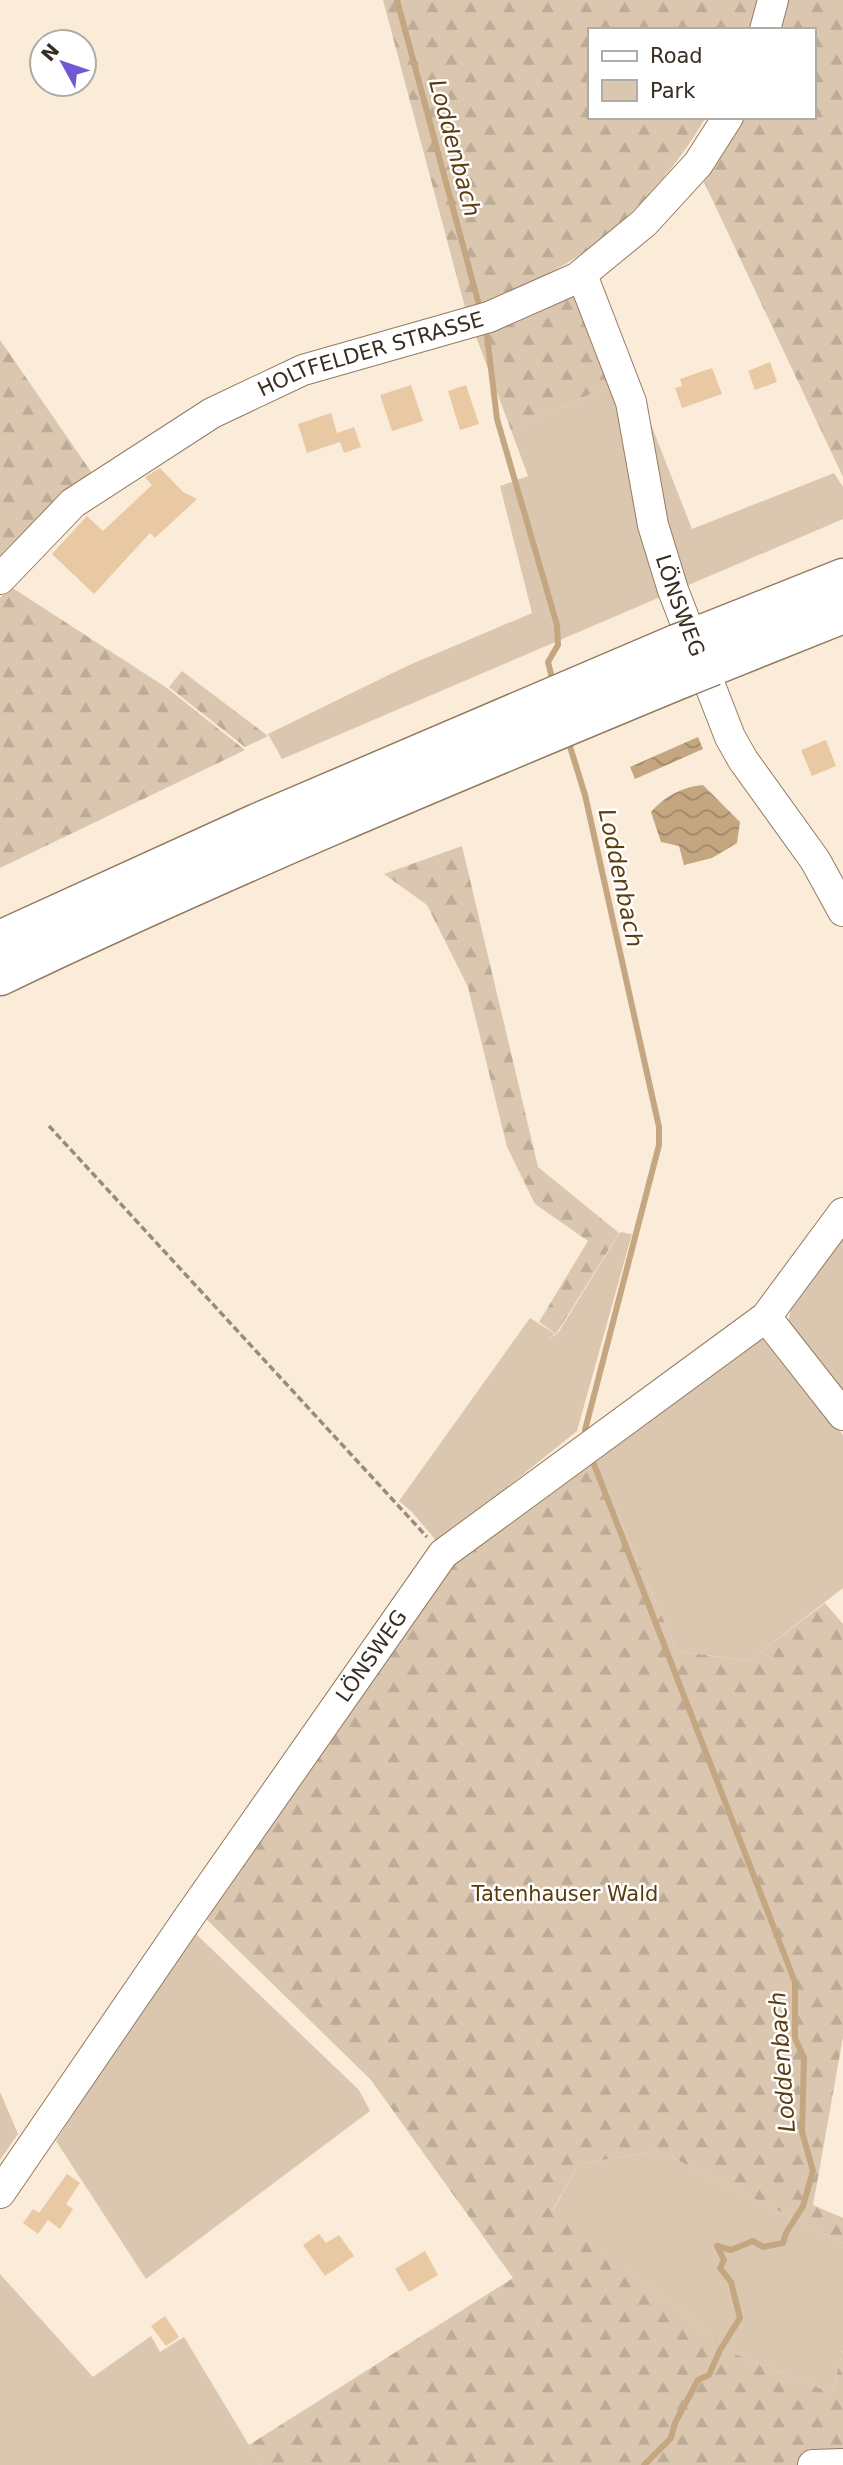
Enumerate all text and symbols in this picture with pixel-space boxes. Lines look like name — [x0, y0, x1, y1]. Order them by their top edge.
north arrow — [28, 28, 98, 98]
legend — [588, 28, 815, 119]
text: N — [36, 39, 64, 65]
text: Road — [650, 44, 703, 68]
water label: Loddenbach — [424, 77, 486, 219]
text: Park — [650, 79, 696, 103]
street label: HOLTFELDER STRASSE — [254, 307, 487, 402]
street label: LÖNSWEG — [651, 552, 710, 660]
water label: Loddenbach — [594, 806, 648, 950]
street label: LÖNSWEG — [331, 1605, 412, 1707]
park label: Tatenhauser Wald — [471, 1882, 658, 1906]
water label: Loddenbach — [764, 1991, 800, 2133]

